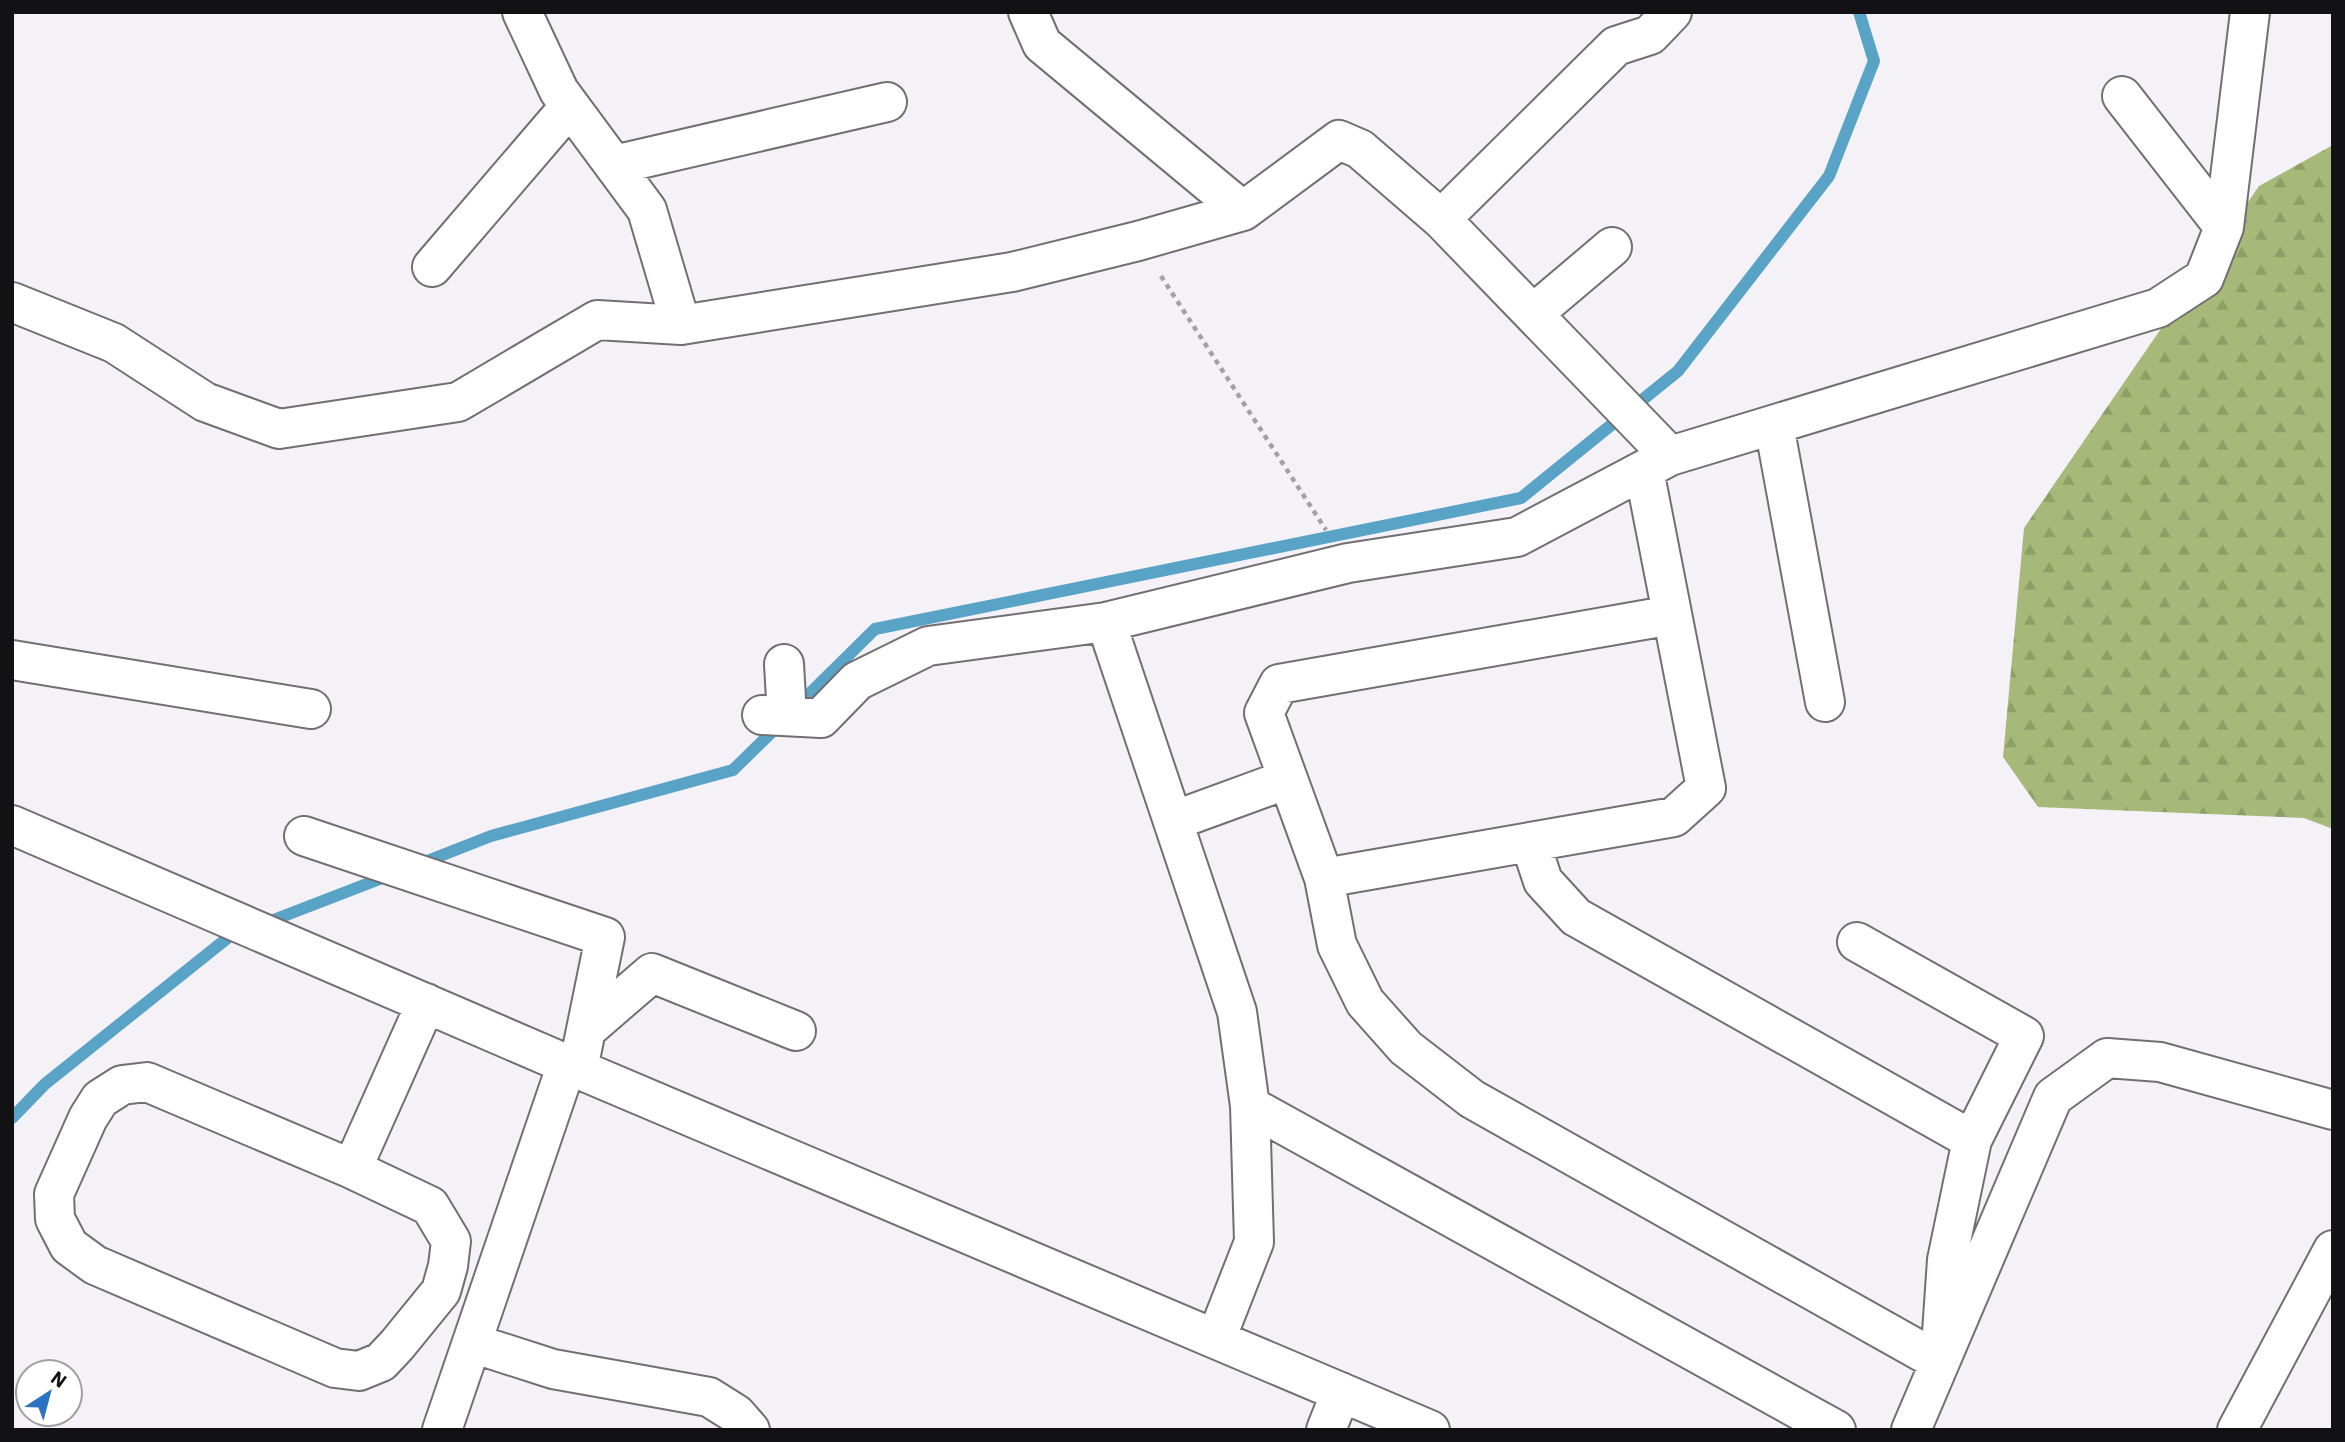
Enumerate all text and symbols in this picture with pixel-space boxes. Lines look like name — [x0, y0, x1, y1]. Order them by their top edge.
north arrow — [14, 1358, 84, 1428]
text: N — [46, 1365, 72, 1393]

